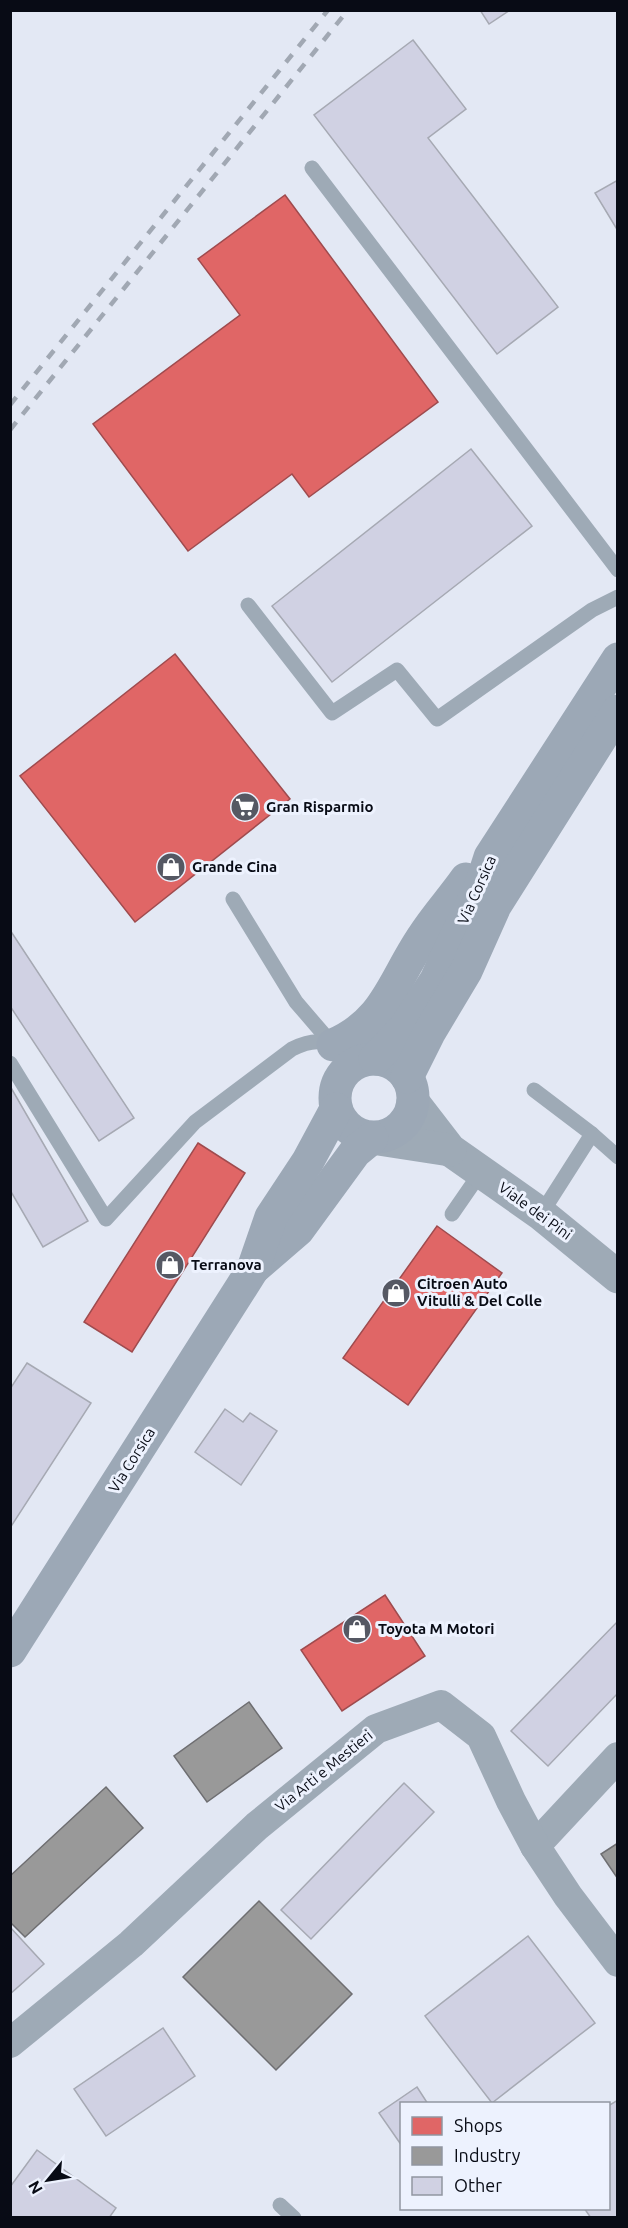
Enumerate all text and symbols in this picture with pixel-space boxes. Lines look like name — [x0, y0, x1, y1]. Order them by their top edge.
supermarket icon: Gran Risparmio — [229, 791, 261, 823]
place label: Gran Risparmio — [266, 798, 373, 815]
shop icon: Grande Cina — [155, 851, 187, 883]
street label: Via Corsica — [454, 853, 499, 927]
place label: Grande Cina — [192, 858, 277, 875]
street label: Viale dei Pini — [496, 1178, 575, 1243]
shop icon: Terranova — [154, 1249, 186, 1281]
place label: Terranova — [191, 1256, 262, 1273]
place label: Citroen Auto Vitulli & Del Colle — [417, 1275, 542, 1309]
shop icon: Citroen Auto Vitulli & Del Colle — [380, 1277, 412, 1309]
street label: Via Corsica — [105, 1424, 158, 1495]
shop icon: Toyota M Motori — [341, 1613, 373, 1645]
place label: Toyota M Motori — [378, 1620, 495, 1637]
street label: Via Arti e Mestieri — [272, 1726, 376, 1815]
legend — [400, 2102, 610, 2210]
text: Shops — [454, 2115, 503, 2135]
text: Industry — [454, 2145, 521, 2165]
north arrow — [18, 2150, 78, 2210]
text: Other — [454, 2175, 502, 2195]
text: N — [24, 2178, 46, 2197]

